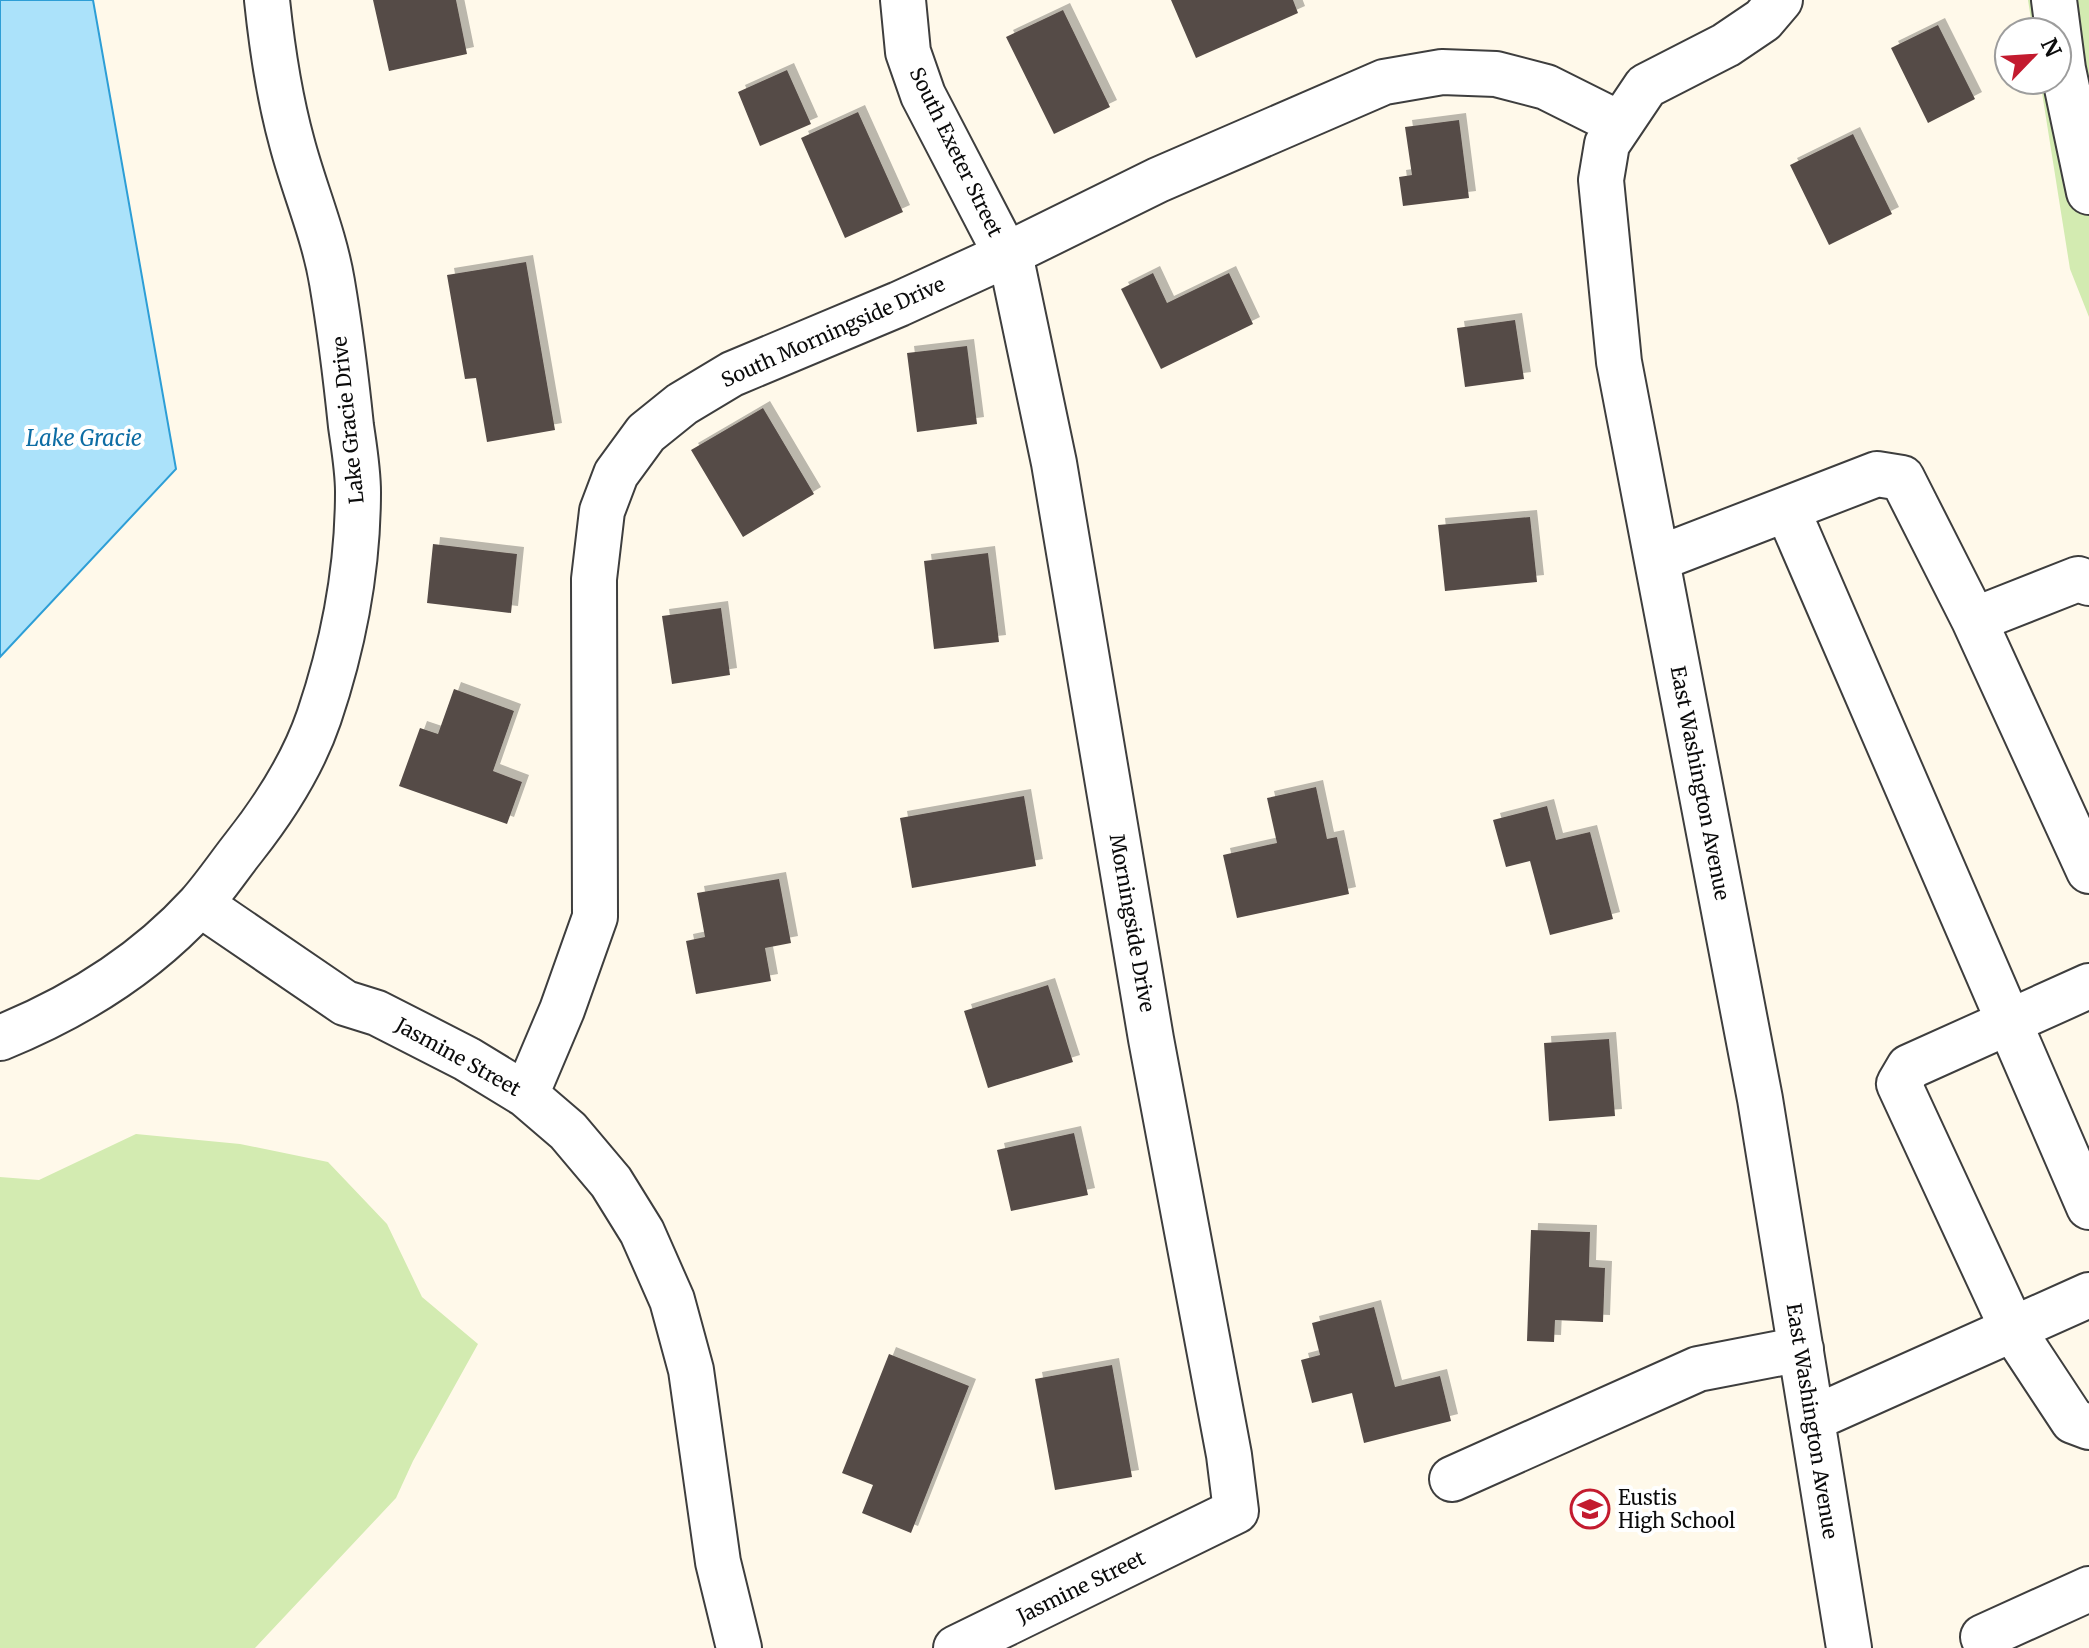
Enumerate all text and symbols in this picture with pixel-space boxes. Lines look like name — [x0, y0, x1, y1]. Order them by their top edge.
north arrow — [1993, 16, 2073, 96]
text: N — [2035, 34, 2068, 62]
street label: South Exeter Street — [905, 63, 1008, 241]
street label: South Morningside Drive — [717, 271, 948, 392]
street label: Lake Gracie Drive — [326, 335, 369, 505]
water label: Lake Gracie — [26, 424, 142, 452]
street label: East Washington Avenue — [1665, 664, 1735, 902]
street label: Morningside Drive — [1105, 832, 1160, 1014]
street label: Jasmine Street — [390, 1011, 525, 1101]
street label: East Washington Avenue — [1782, 1301, 1843, 1540]
place label: Eustis High School — [1618, 1485, 1735, 1533]
school or university icon: Eustis High School — [1569, 1488, 1611, 1530]
street label: Jasmine Street — [1012, 1545, 1149, 1629]

